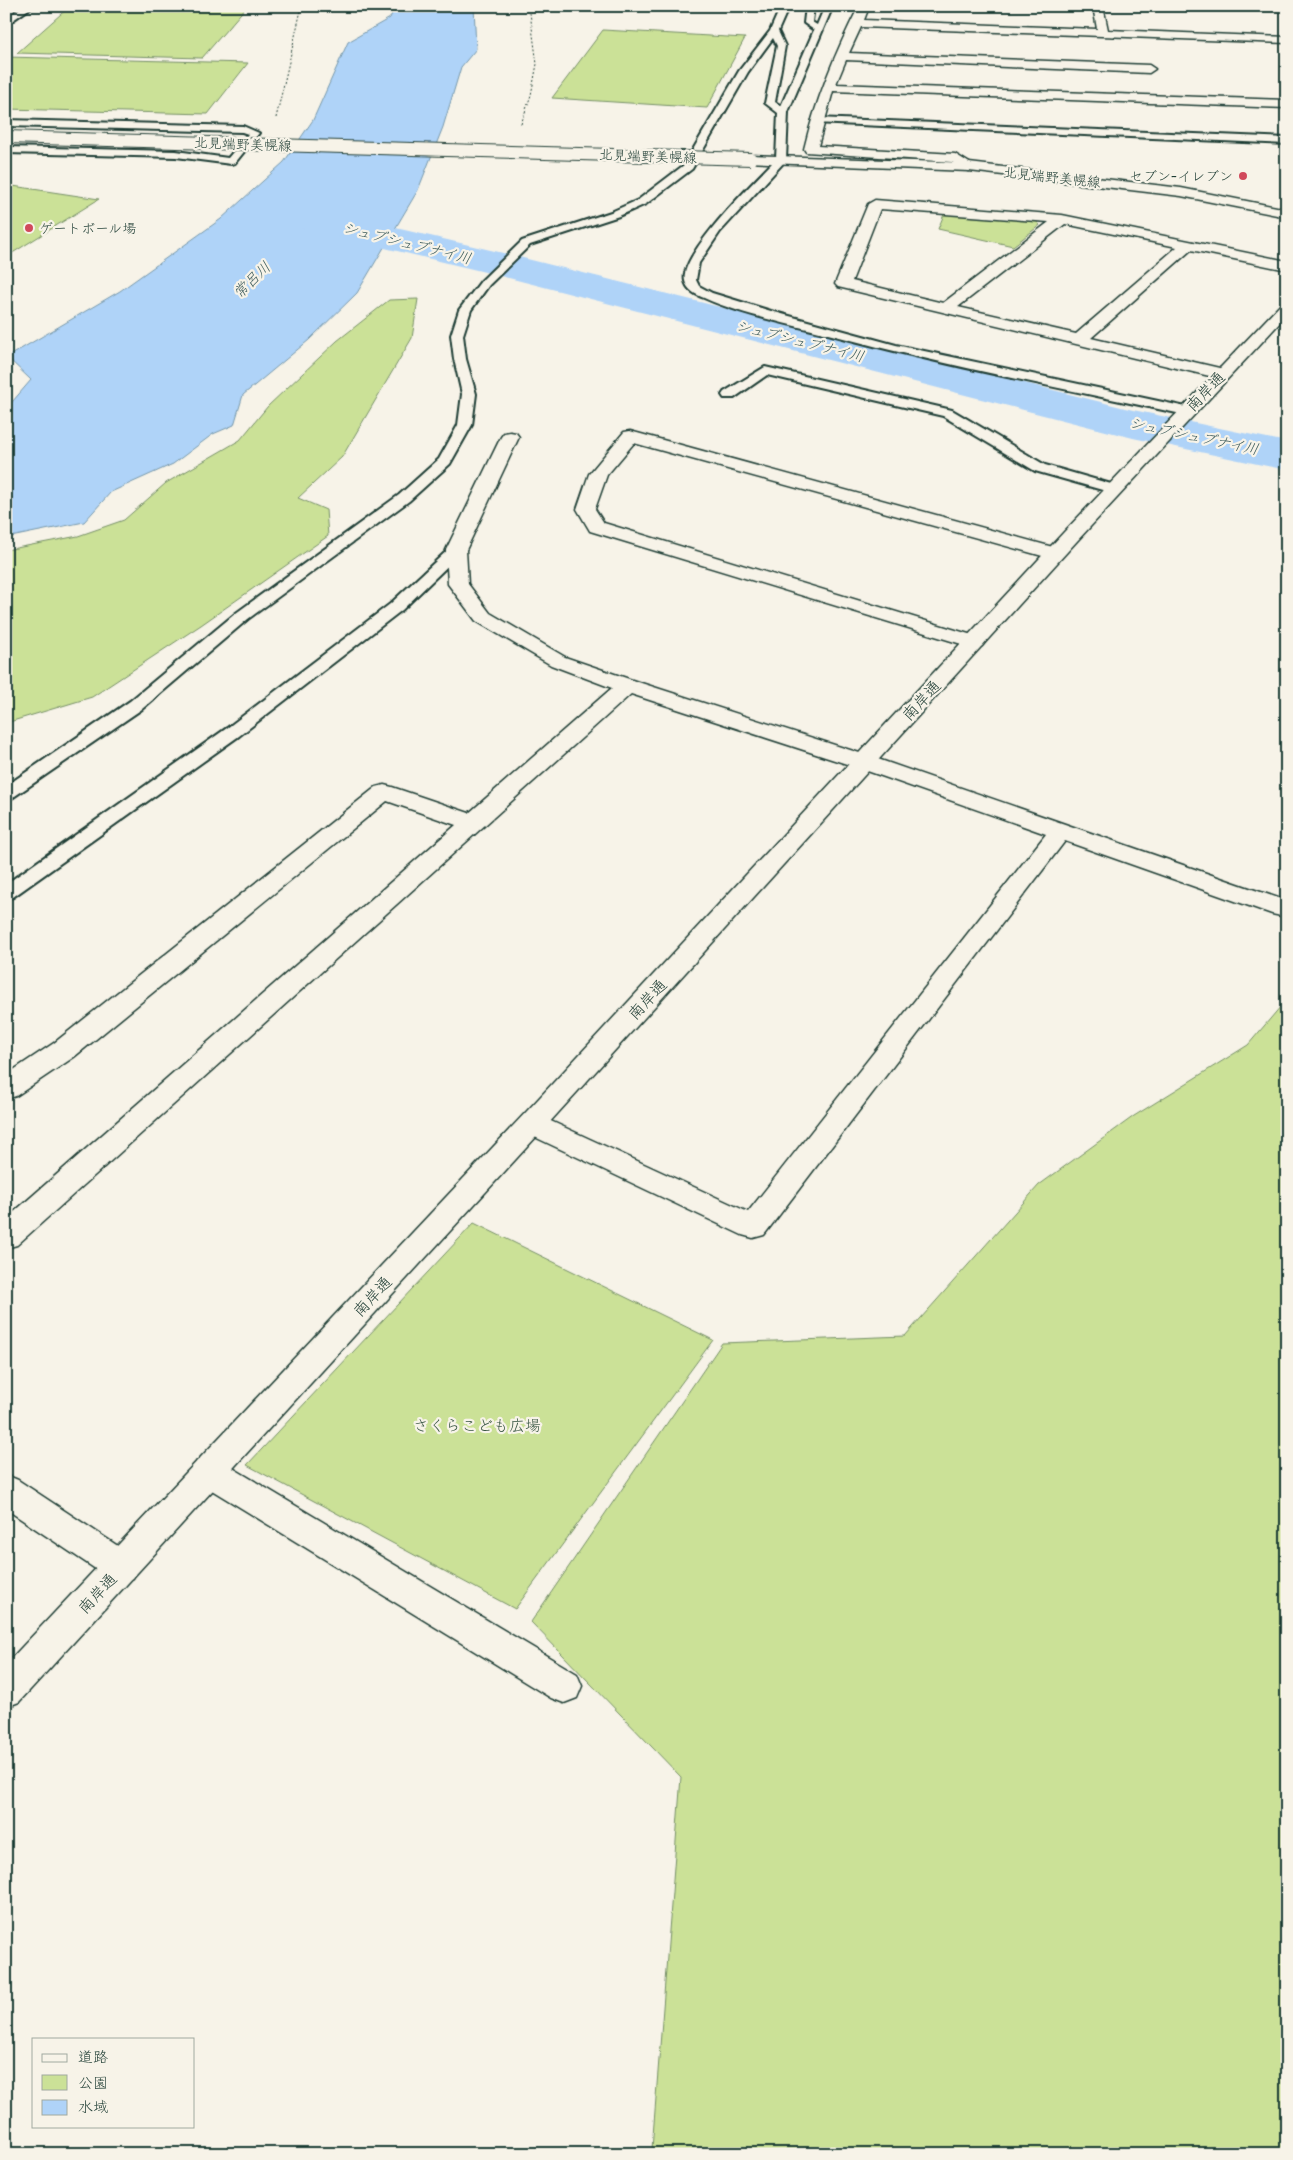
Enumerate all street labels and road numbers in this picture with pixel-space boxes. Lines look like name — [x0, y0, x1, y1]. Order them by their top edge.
street label: 北見端野美幌線 — [194, 134, 292, 155]
street label: 北見端野美幌線 — [599, 146, 697, 167]
street label: 北見端野美幌線 — [1002, 164, 1102, 191]
street label: 南岸通 — [1182, 367, 1230, 416]
street label: 南岸通 — [898, 676, 945, 725]
street label: 南岸通 — [624, 975, 671, 1024]
street label: 南岸通 — [349, 1272, 396, 1321]
street label: 南岸通 — [74, 1569, 121, 1618]

